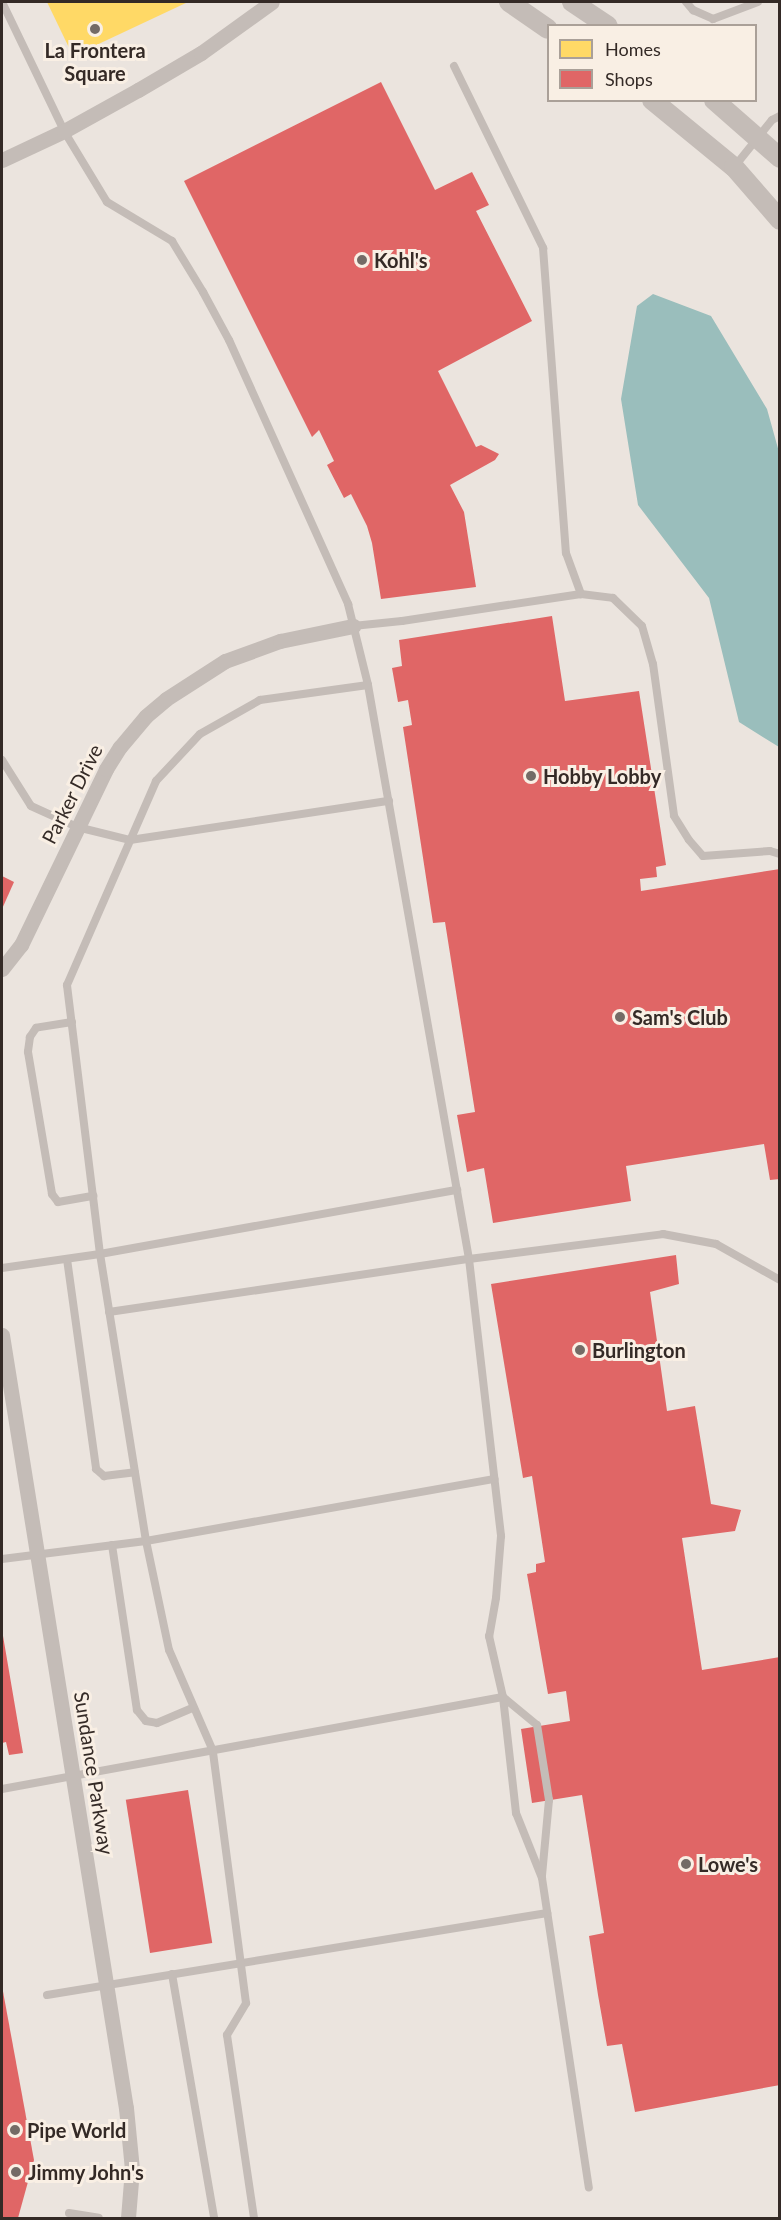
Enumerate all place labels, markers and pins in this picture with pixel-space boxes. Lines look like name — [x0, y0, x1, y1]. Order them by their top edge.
marker: La Frontera Square — [88, 22, 102, 36]
place label: La Frontera Square — [44, 38, 146, 85]
place label: Kohl's — [374, 248, 427, 272]
marker: Kohl's — [355, 253, 369, 267]
place label: Hobby Lobby — [543, 764, 662, 788]
marker: Hobby Lobby — [524, 769, 538, 783]
place label: Sam's Club — [632, 1005, 728, 1029]
marker: Sam's Club — [613, 1010, 627, 1024]
place label: Burlington — [592, 1338, 686, 1362]
marker: Burlington — [573, 1343, 587, 1357]
place label: Lowe's — [698, 1852, 758, 1876]
marker: Lowe's — [679, 1857, 693, 1871]
place label: Pipe World — [27, 2118, 126, 2142]
marker: Pipe World — [8, 2123, 22, 2137]
place label: Jimmy John's — [28, 2160, 145, 2184]
marker: Jimmy John's — [9, 2165, 23, 2179]

